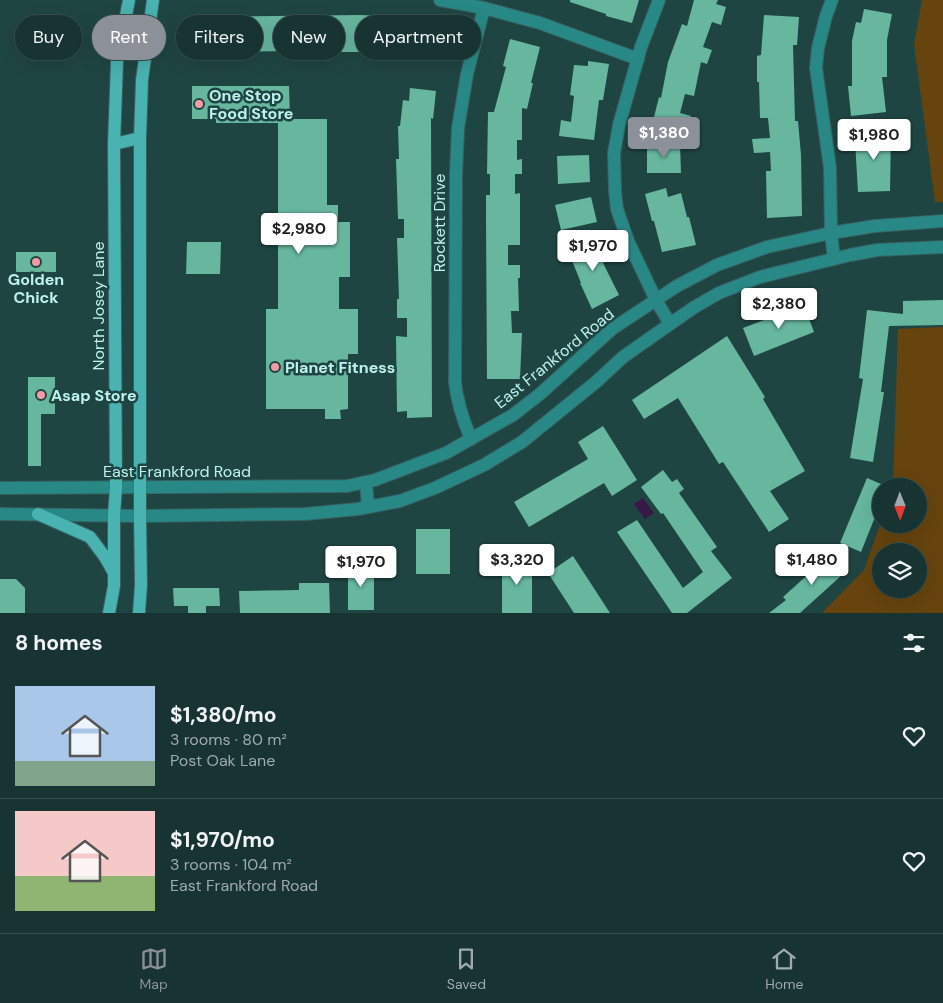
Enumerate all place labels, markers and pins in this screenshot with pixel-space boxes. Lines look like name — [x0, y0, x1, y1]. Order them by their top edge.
place label: One Stop Food Store — [209, 85, 293, 124]
marker: One Stop Food Store — [193, 98, 205, 110]
pin: $1,380 — [623, 116, 705, 159]
pin: $1,980 — [833, 119, 915, 161]
pin: $2,980 — [258, 212, 340, 255]
pin: $1,970 — [552, 230, 634, 272]
marker: Golden Chick — [30, 256, 42, 268]
place label: Golden Chick — [8, 269, 64, 308]
pin: $2,380 — [738, 288, 820, 330]
place label: Planet Fitness — [285, 357, 395, 378]
marker: Planet Fitness — [269, 361, 281, 373]
place label: Asap Store — [51, 385, 137, 406]
marker: Asap Store — [35, 389, 47, 401]
pin: $3,320 — [476, 544, 558, 586]
pin: $1,480 — [771, 544, 853, 586]
pin: $1,970 — [320, 546, 402, 588]

